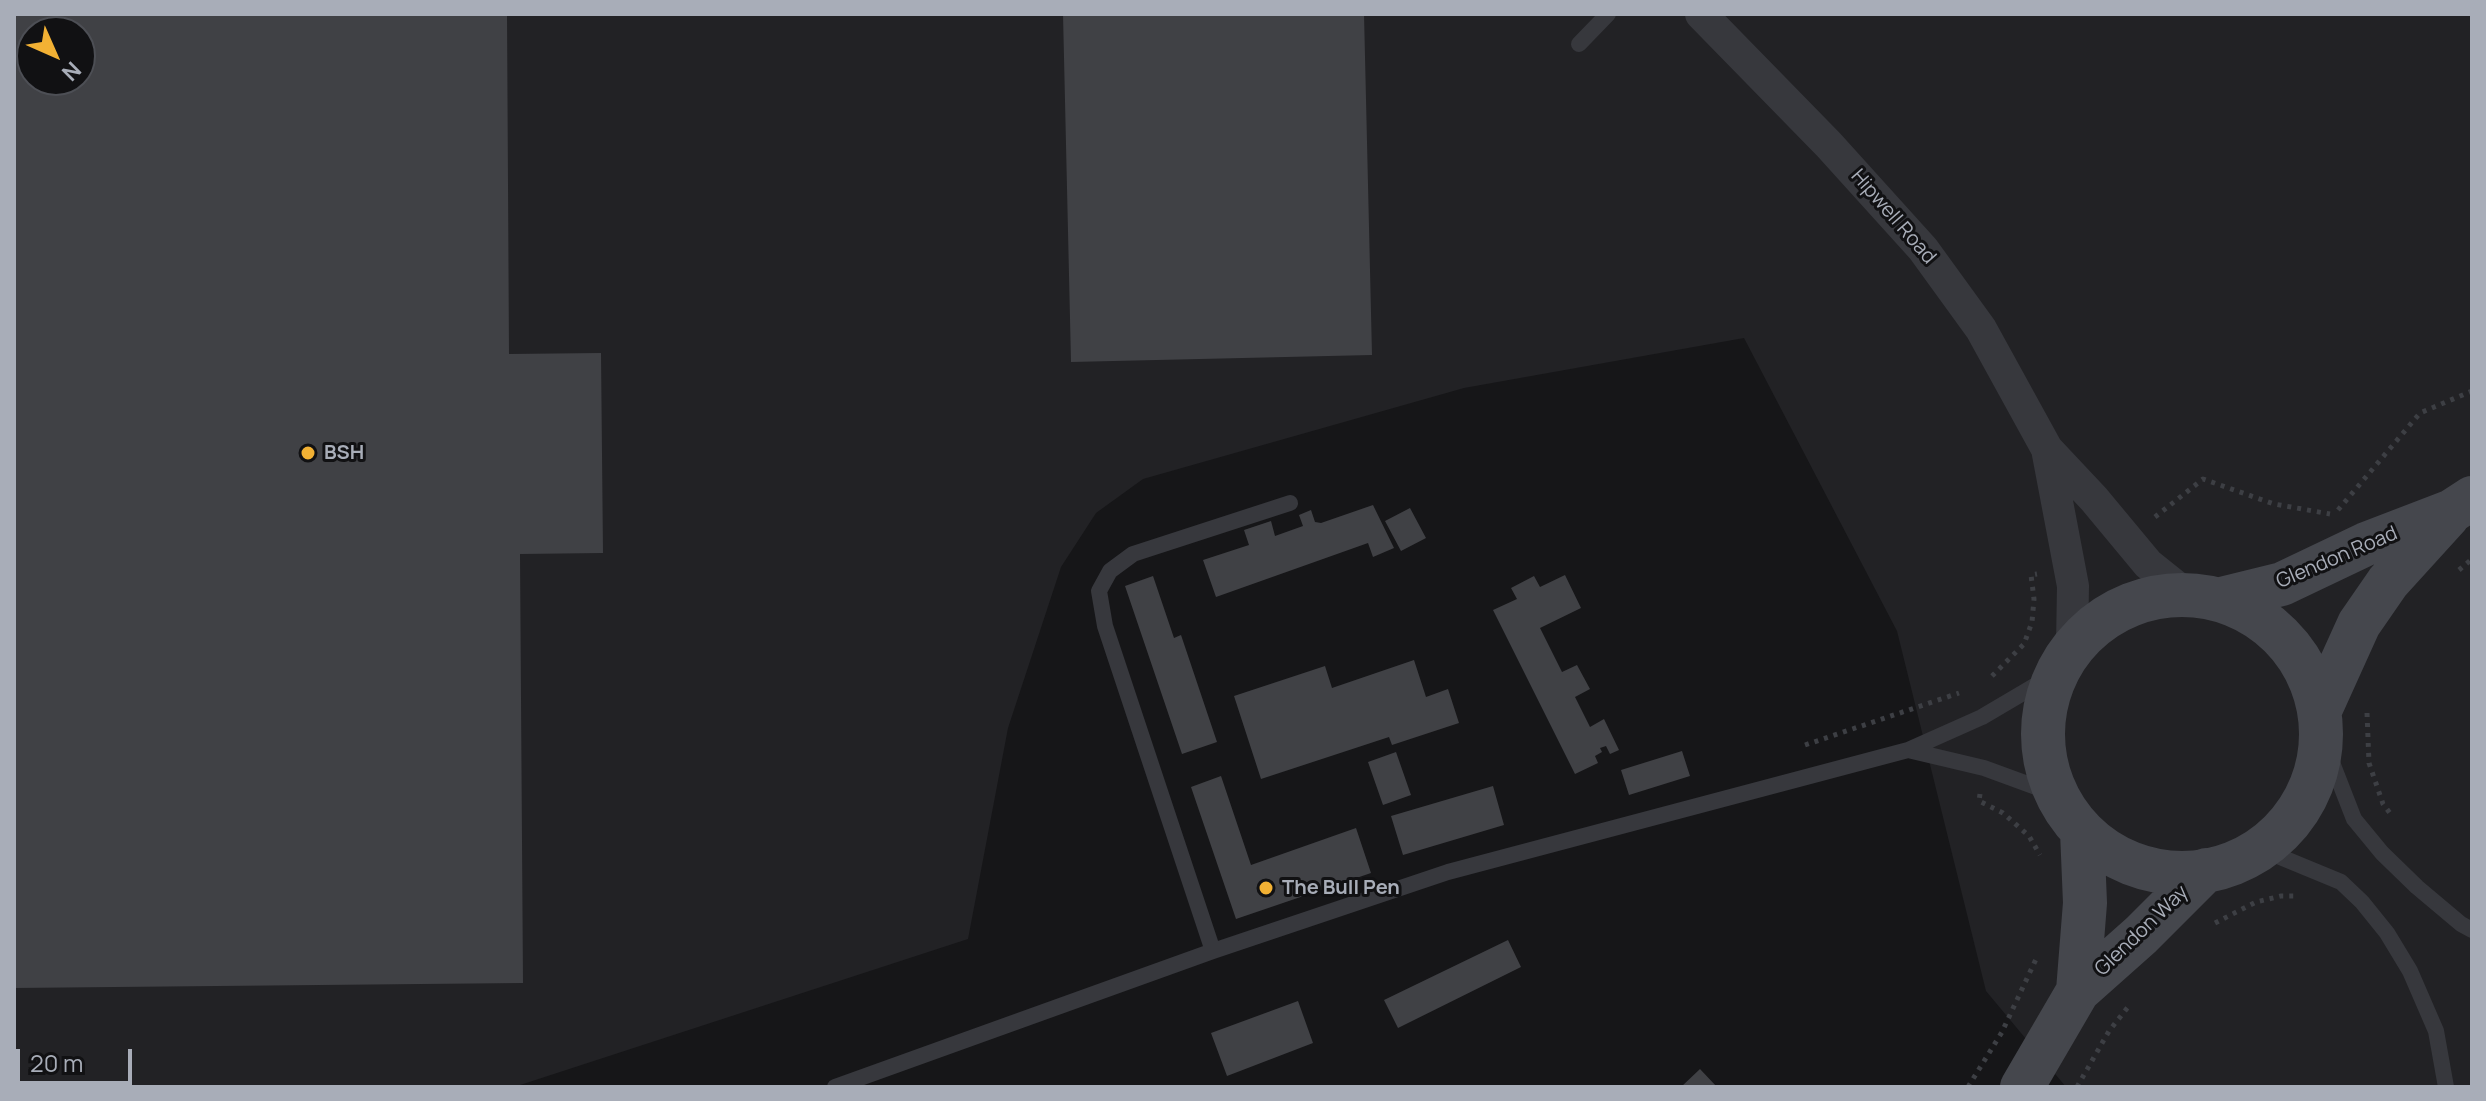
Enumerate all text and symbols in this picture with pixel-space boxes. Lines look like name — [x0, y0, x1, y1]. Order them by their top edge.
north arrow — [16, 16, 96, 96]
text: N — [55, 55, 88, 88]
street label: Hipwell Road — [1846, 165, 1940, 269]
place label: BSH — [324, 441, 364, 465]
marker: BSH — [299, 444, 317, 462]
street label: Glendon Road — [2273, 522, 2401, 594]
place label: The Bull Pen — [1282, 876, 1400, 900]
marker: The Bull Pen — [1257, 879, 1275, 897]
street label: Glendon Way — [2090, 881, 2194, 981]
scale bar — [20, 1033, 136, 1083]
text: 20 m — [30, 1046, 83, 1079]

